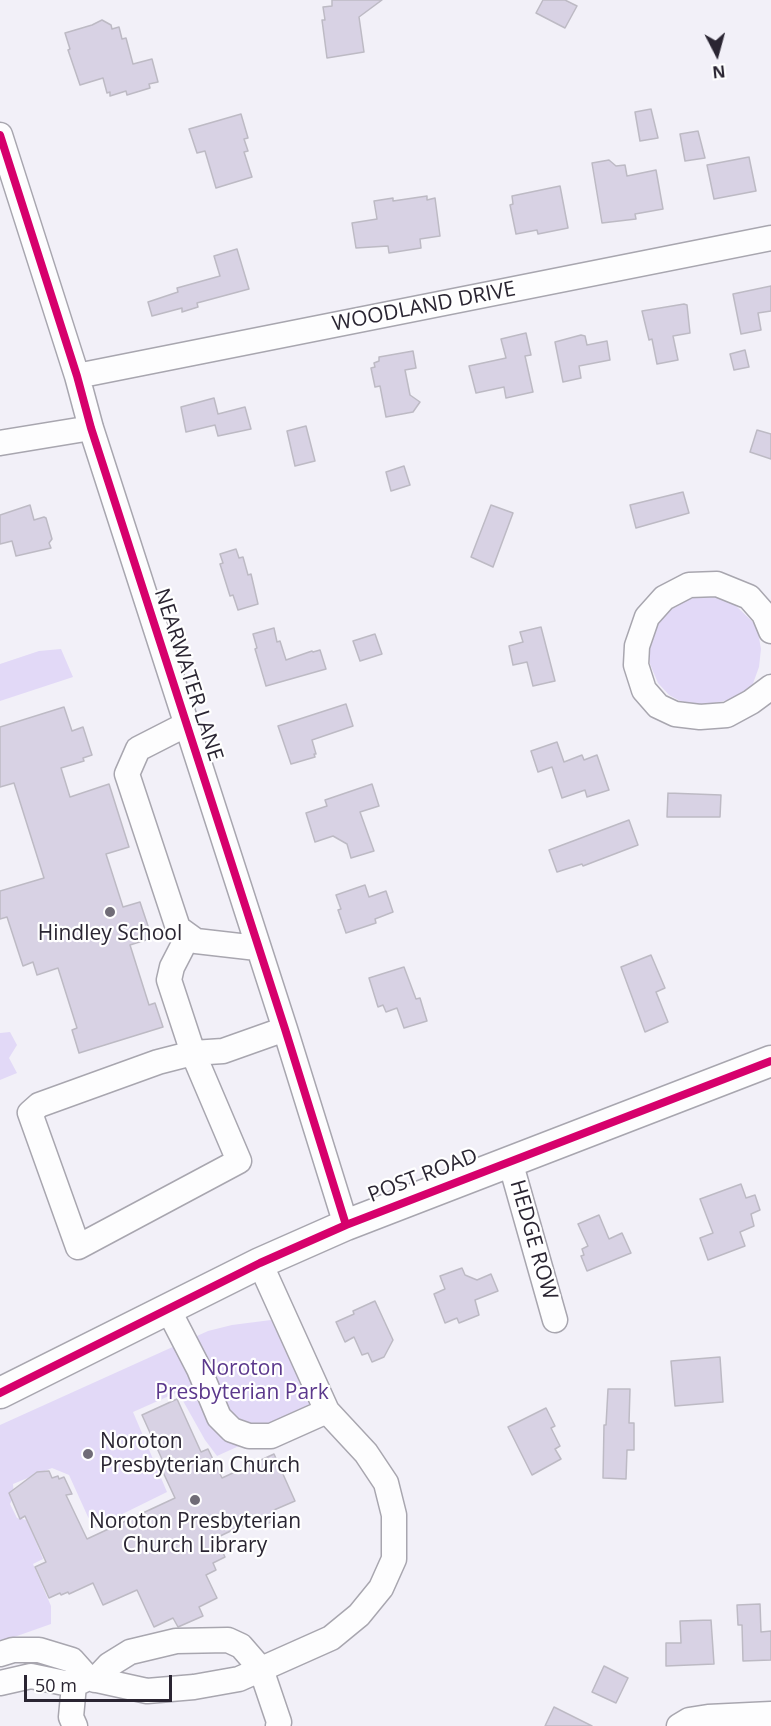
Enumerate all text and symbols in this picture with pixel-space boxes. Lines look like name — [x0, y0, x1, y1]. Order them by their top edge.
north arrow — [687, 24, 747, 84]
text: N — [711, 60, 727, 84]
street label: WOODLAND DRIVE — [330, 277, 518, 337]
street label: NEARWATER LANE — [148, 586, 228, 764]
marker: Hindley School — [103, 905, 117, 919]
place label: Hindley School — [38, 921, 182, 947]
street label: POST ROAD — [365, 1144, 481, 1208]
street label: HEDGE ROW — [504, 1177, 562, 1303]
park label: Noroton Presbyterian Park — [155, 1356, 329, 1406]
place label: Noroton Presbyterian Church — [100, 1429, 300, 1479]
marker: Noroton Presbyterian Church — [81, 1447, 95, 1461]
marker: Noroton Presbyterian Church Library — [188, 1493, 202, 1507]
place label: Noroton Presbyterian Church Library — [89, 1509, 301, 1559]
scale bar — [27, 1663, 176, 1701]
text: 50 m — [35, 1673, 77, 1697]

